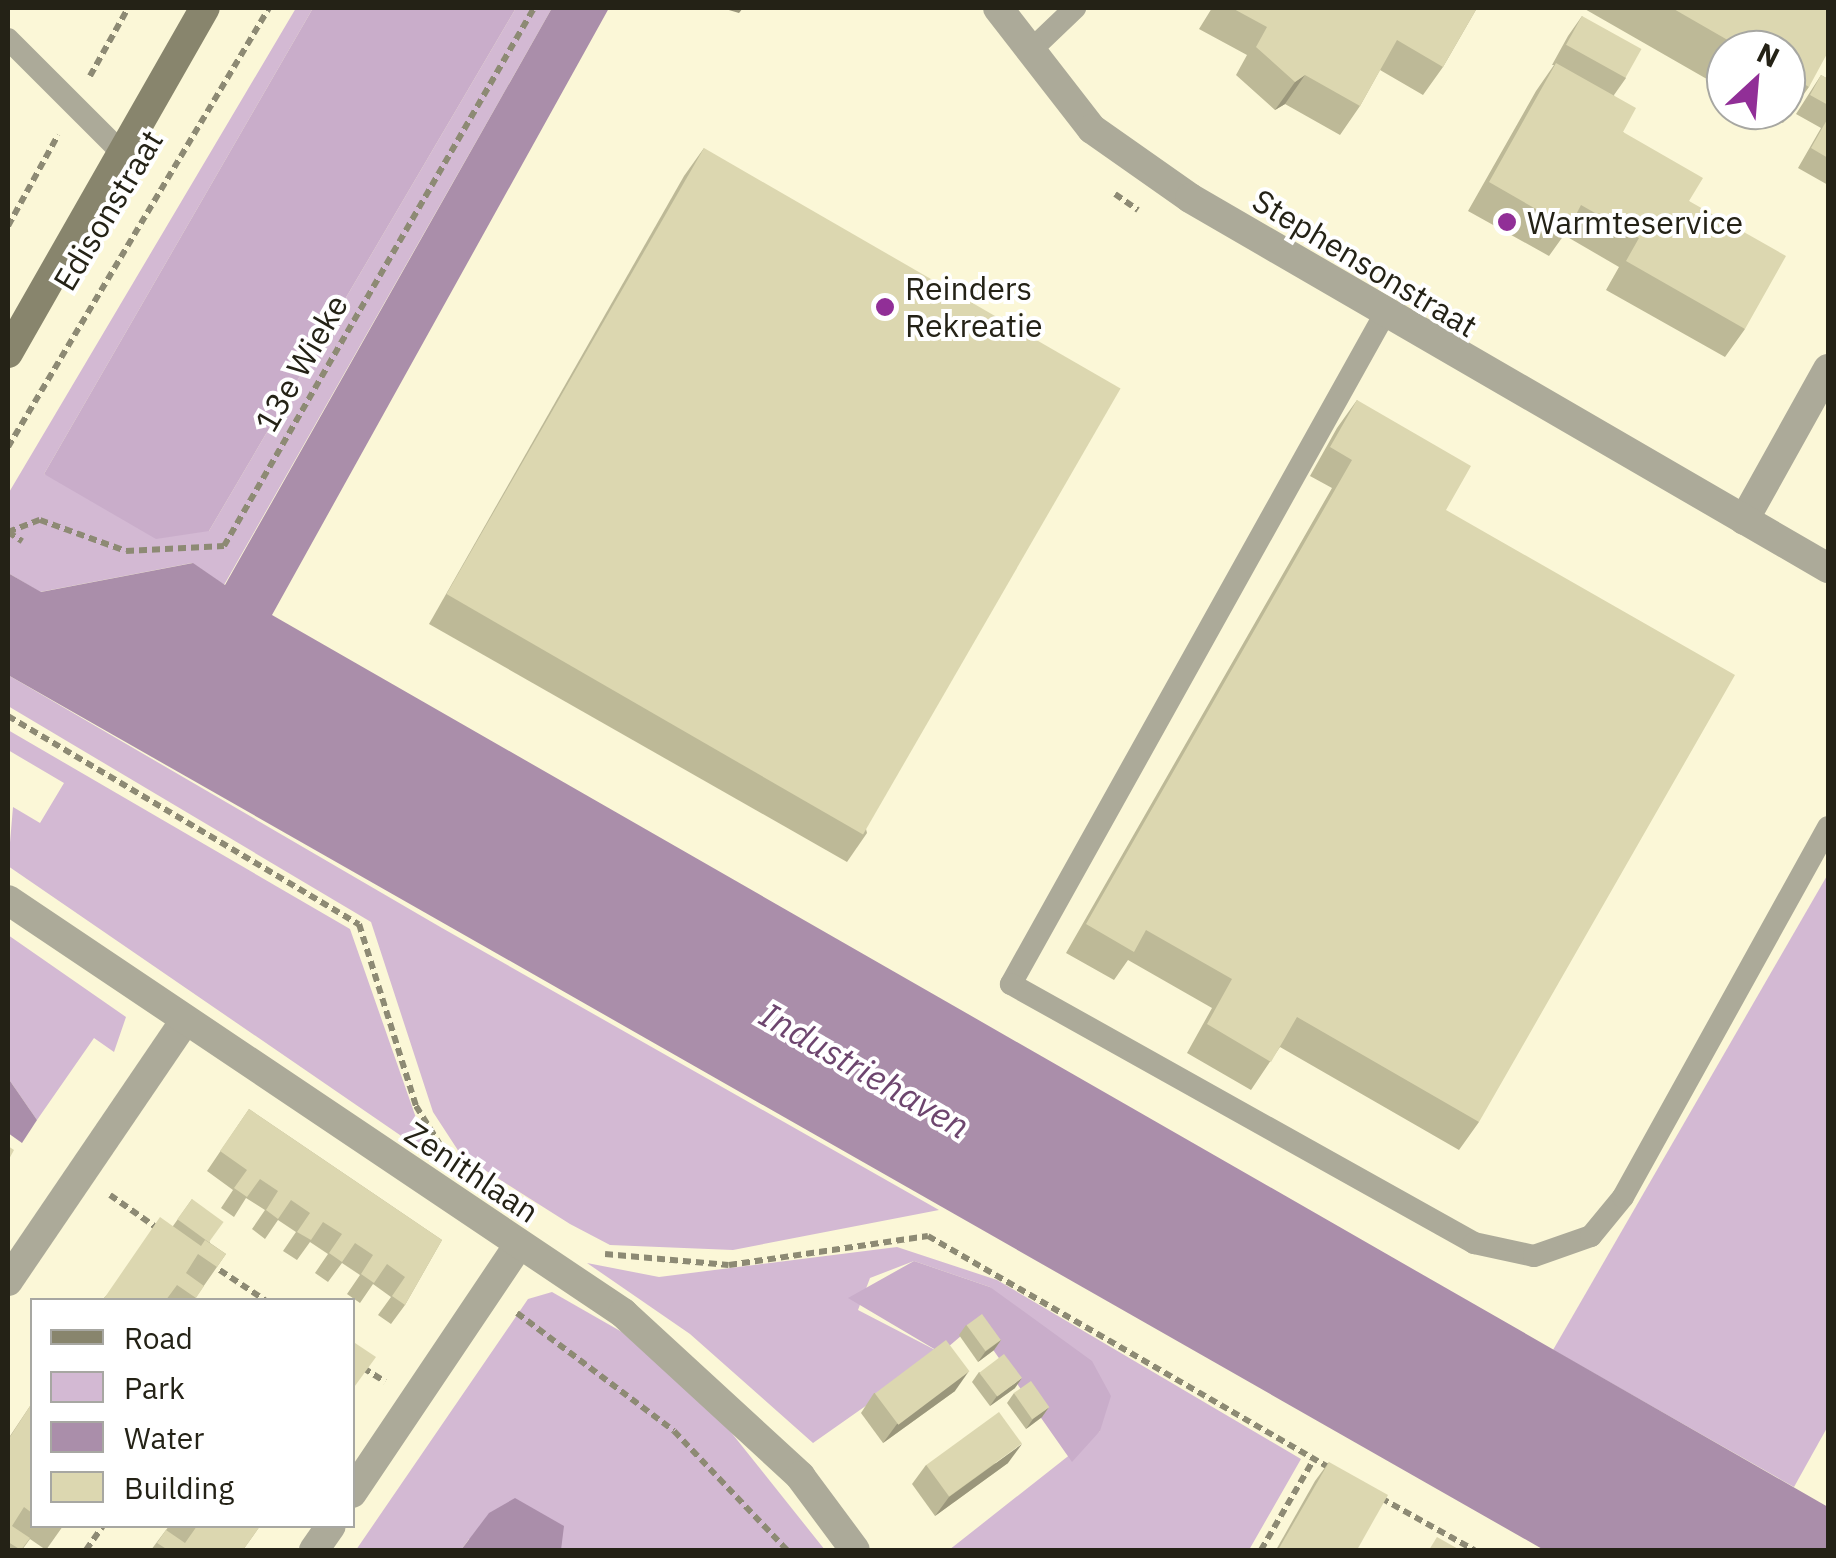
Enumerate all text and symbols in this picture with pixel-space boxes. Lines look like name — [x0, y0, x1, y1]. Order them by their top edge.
north arrow — [1706, 30, 1806, 130]
text: N — [1751, 33, 1786, 75]
street label: Edisonstraat — [45, 123, 171, 297]
street label: Stephensonstraat — [1246, 181, 1484, 345]
place label: Warmteservice — [1527, 203, 1743, 241]
marker: Warmteservice — [1496, 211, 1518, 233]
place label: Reinders Rekreatie — [905, 270, 1042, 345]
street label: 13e Wieke — [247, 288, 355, 438]
marker: Reinders Rekreatie — [874, 296, 896, 318]
water label: Industriehaven — [753, 993, 977, 1147]
street label: Zenithlaan — [398, 1113, 546, 1231]
legend — [30, 1298, 355, 1528]
text: Road — [124, 1318, 193, 1357]
text: Park — [124, 1368, 185, 1407]
text: Water — [124, 1418, 204, 1457]
text: Building — [124, 1468, 234, 1507]

